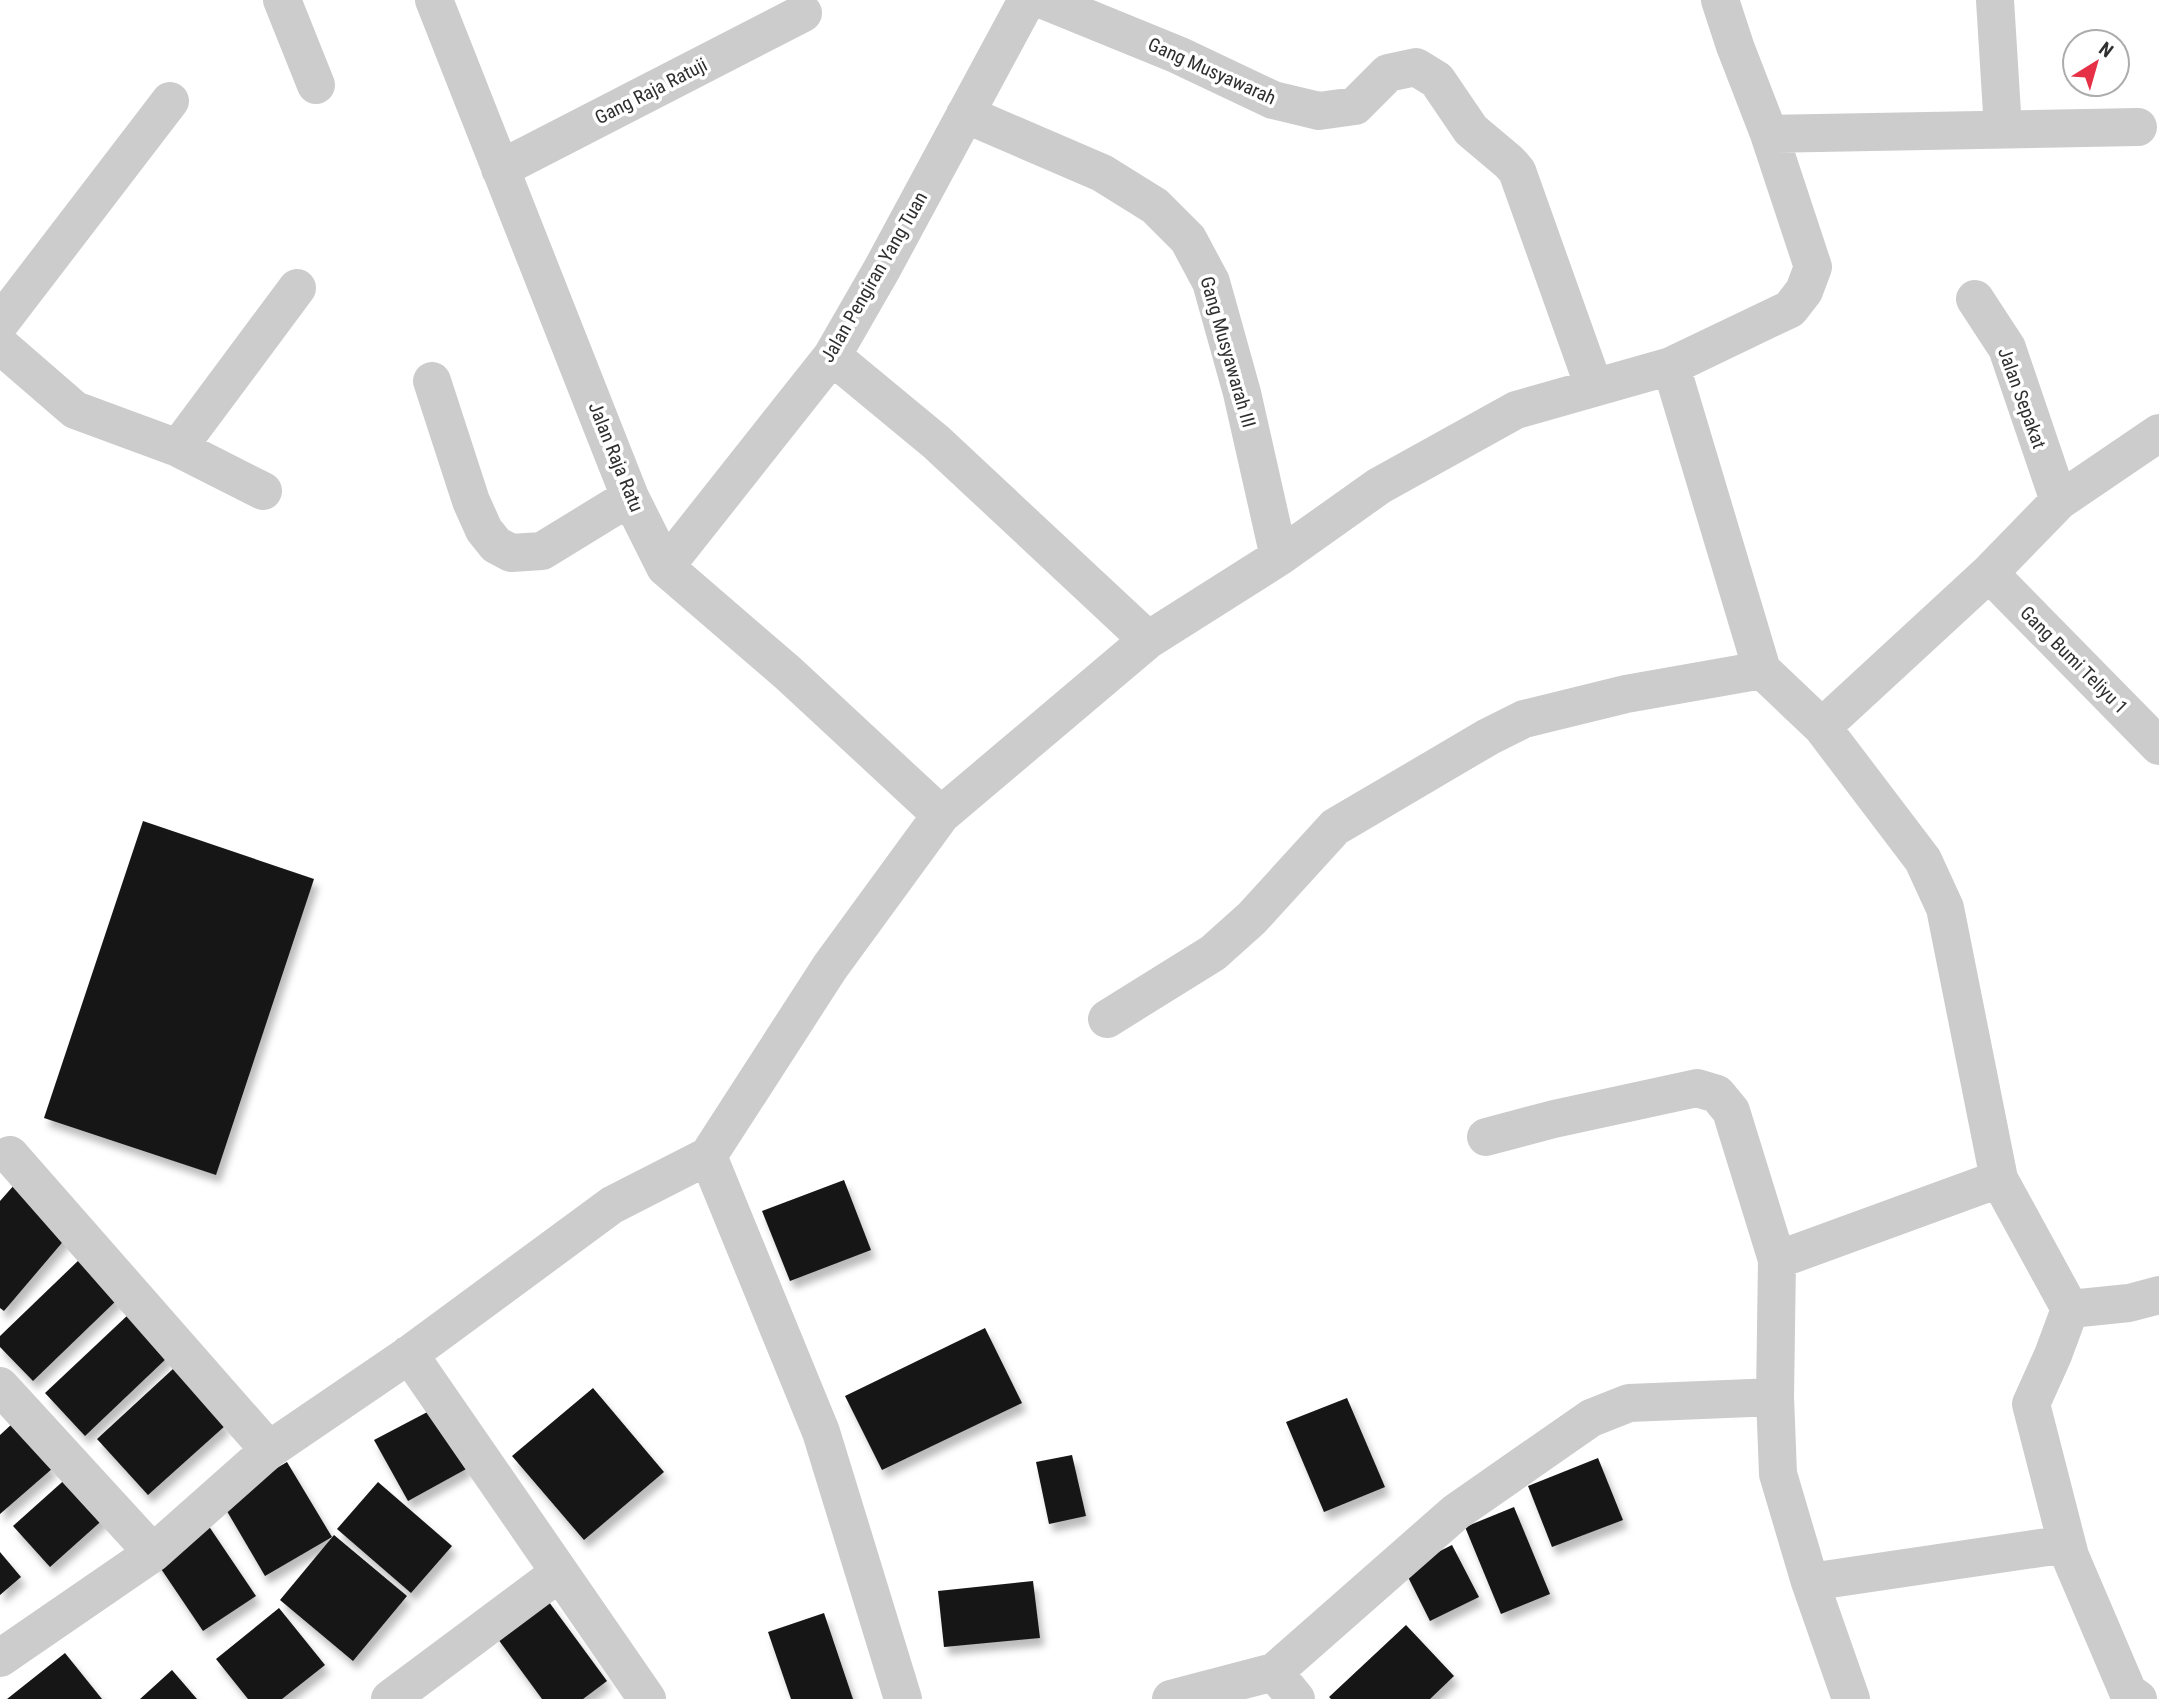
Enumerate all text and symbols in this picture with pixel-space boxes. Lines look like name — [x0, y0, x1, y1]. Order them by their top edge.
north arrow — [2061, 28, 2131, 98]
street label: Gang Musyawarah — [1145, 33, 1279, 109]
text: N — [2094, 37, 2117, 63]
street label: Gang Raja Ratuji — [591, 53, 711, 129]
street label: Jalan Pengiran Yang Tuan — [816, 188, 932, 366]
street label: Gang Musyawarah III — [1195, 274, 1261, 430]
street label: Jalan Sepakat — [1993, 344, 2051, 452]
street label: Jalan Raja Ratu — [584, 399, 648, 515]
street label: Gang Bumi Teliyu 1 — [2015, 601, 2133, 719]

